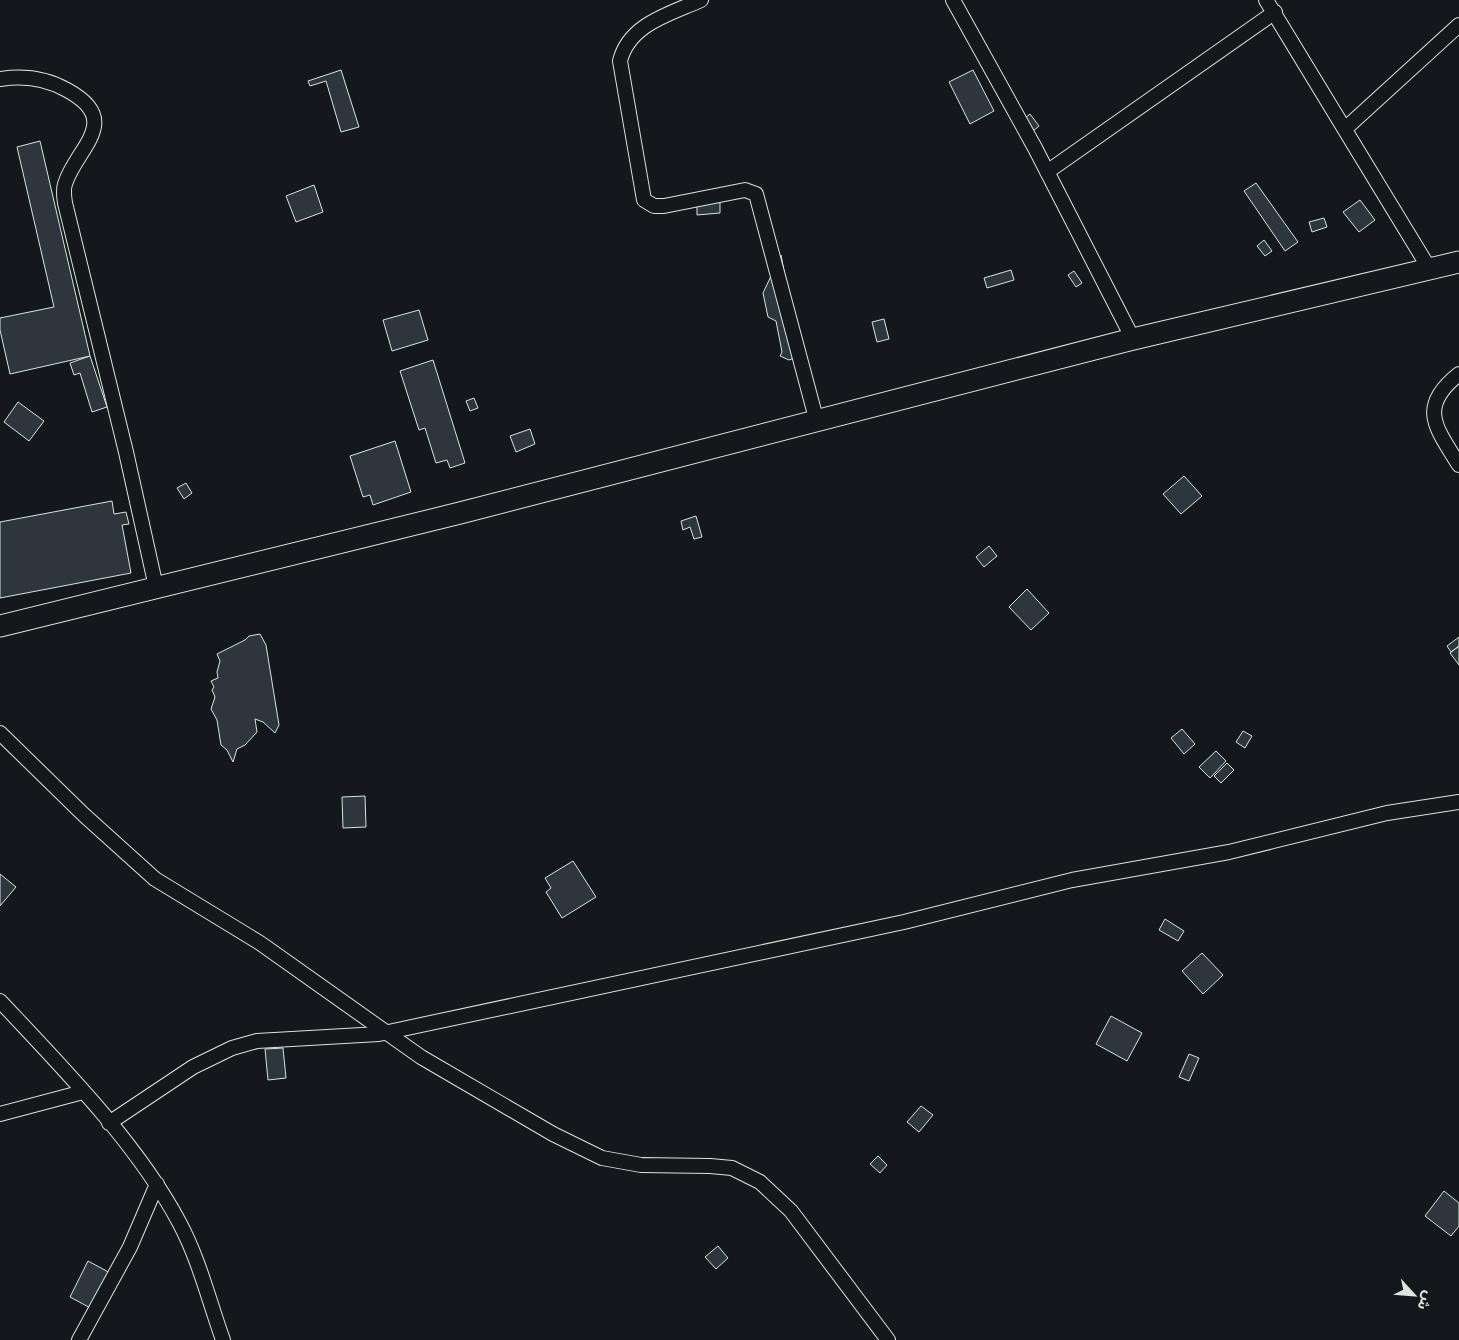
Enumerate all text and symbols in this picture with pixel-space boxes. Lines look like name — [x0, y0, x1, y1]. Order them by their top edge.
north arrow — [1389, 1270, 1439, 1320]
text: ش — [1413, 1288, 1438, 1313]

